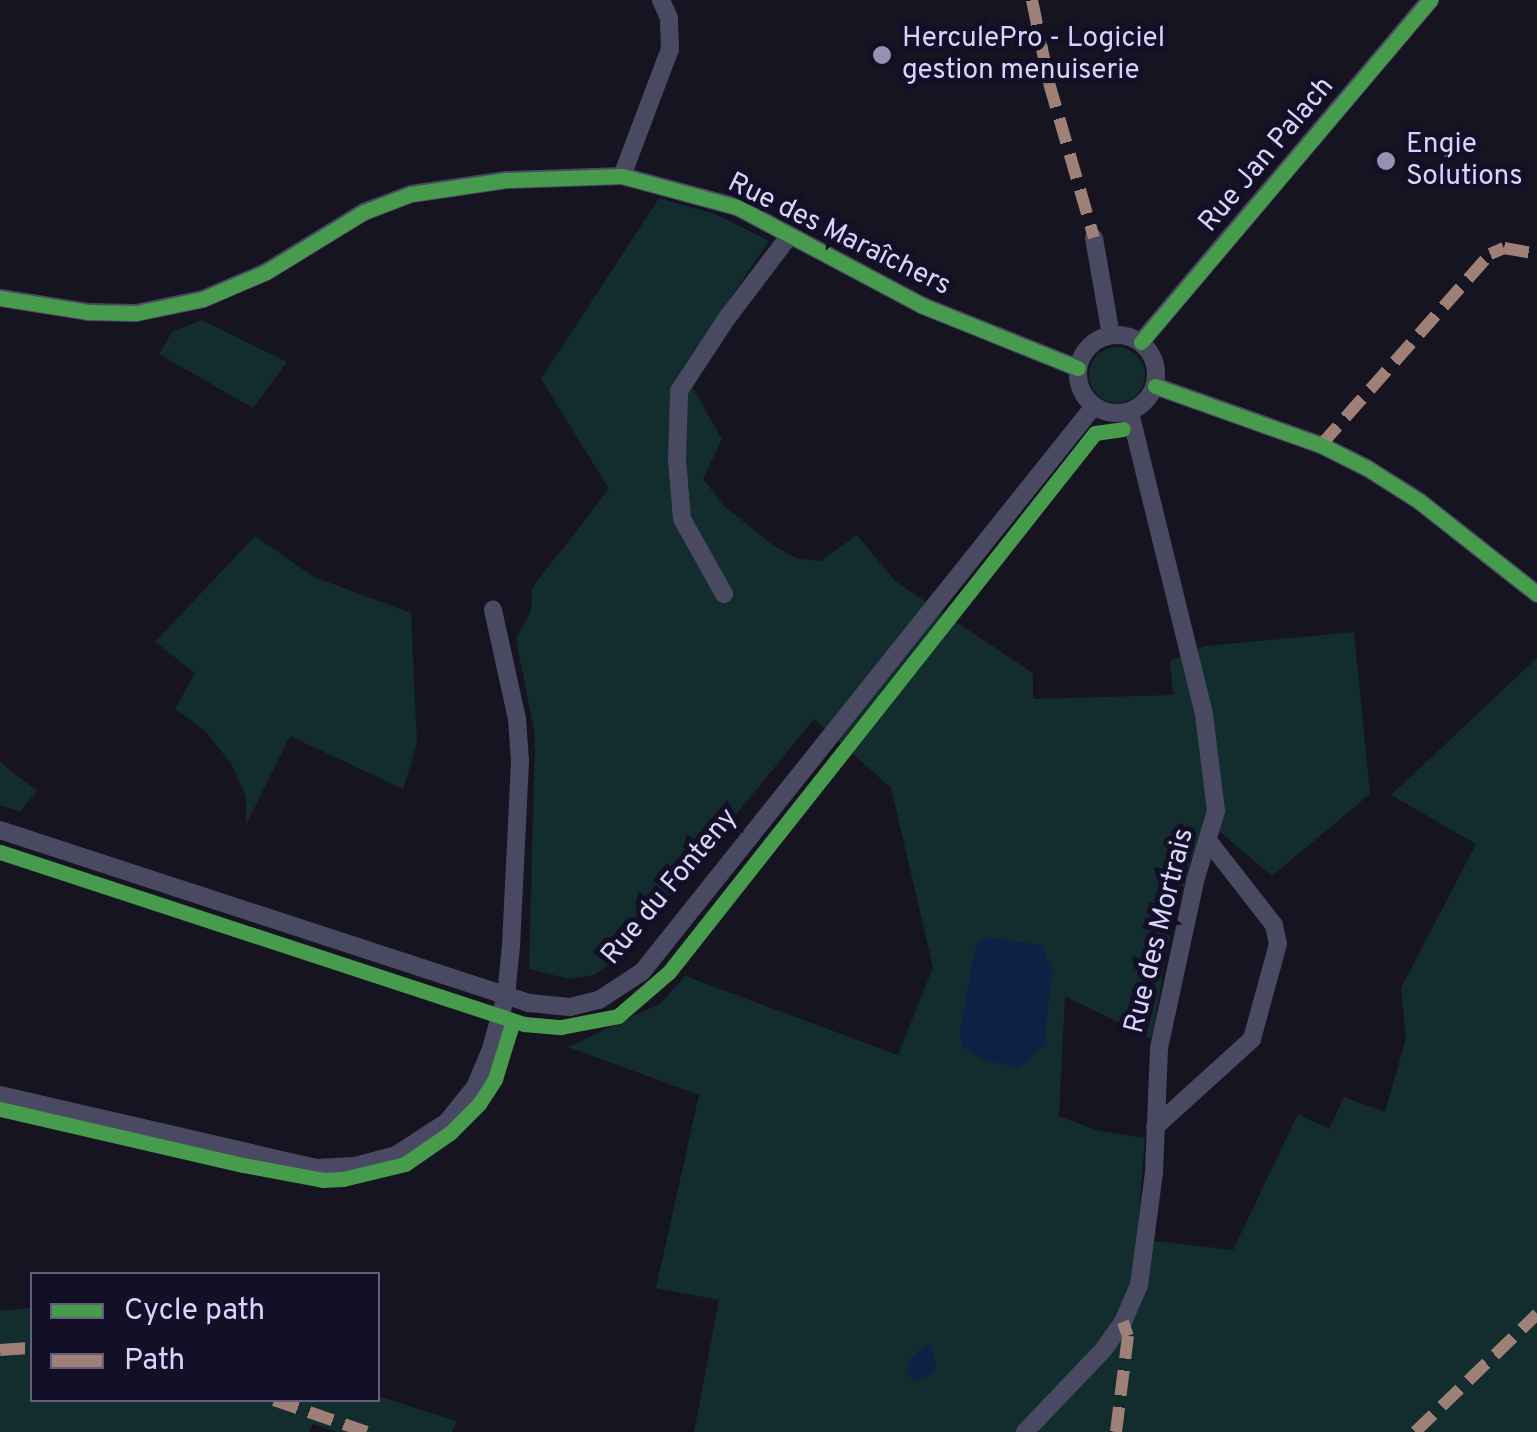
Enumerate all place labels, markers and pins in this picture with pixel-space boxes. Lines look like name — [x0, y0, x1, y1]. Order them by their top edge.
place label: HerculePro - Logiciel gestion menuiserie — [902, 22, 1165, 88]
marker: HerculePro - Logiciel gestion menuiserie — [871, 44, 893, 66]
place label: Engie Solutions — [1406, 128, 1523, 194]
marker: Engie Solutions — [1375, 150, 1397, 172]

